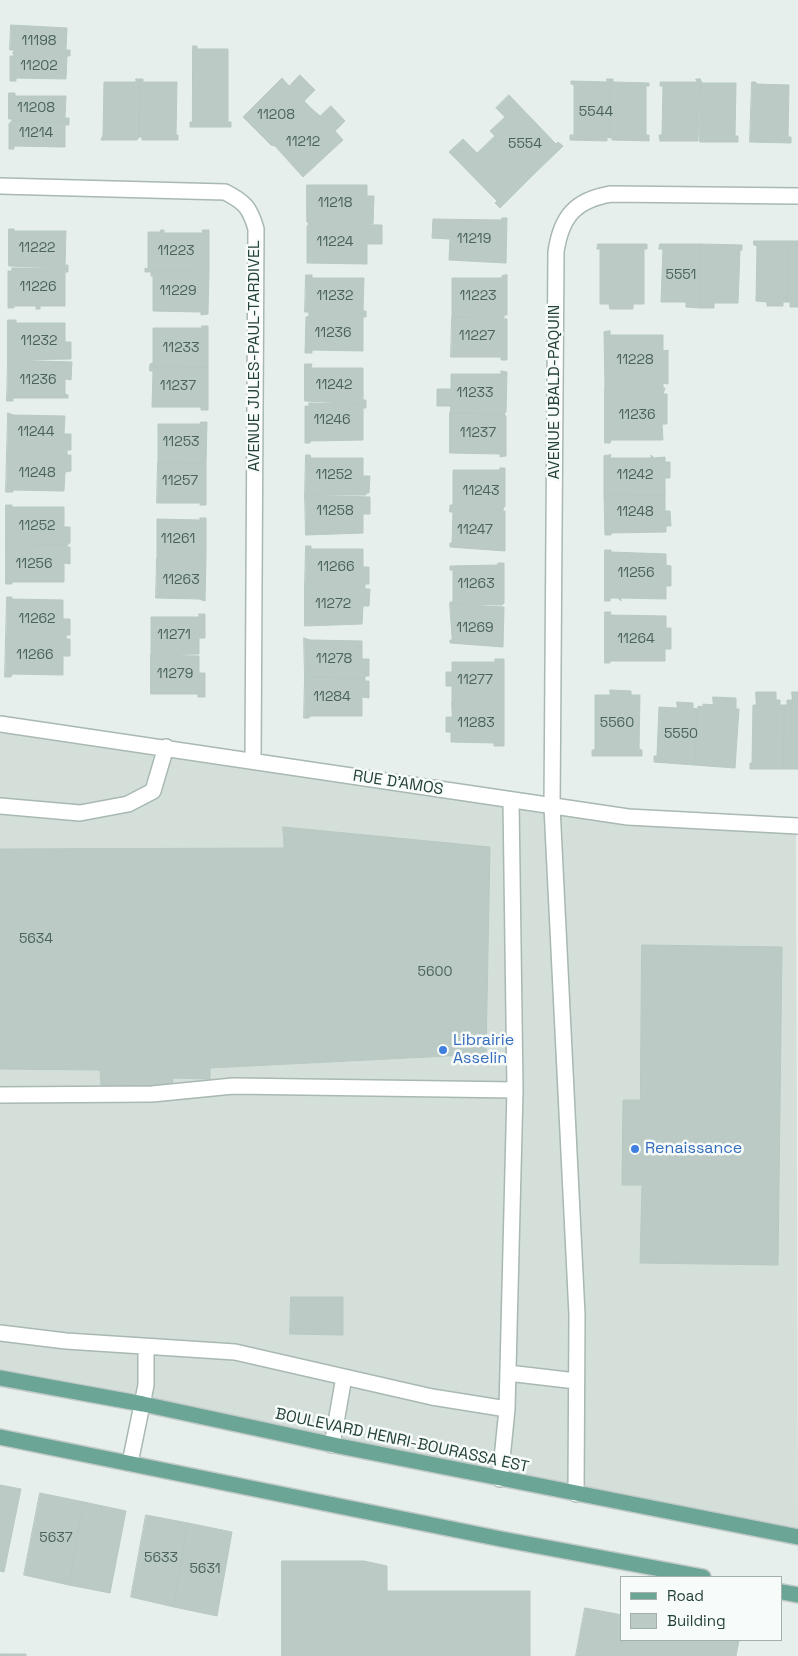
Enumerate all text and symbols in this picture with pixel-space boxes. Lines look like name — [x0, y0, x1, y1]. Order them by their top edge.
house number: 11198 — [22, 33, 56, 49]
house number: 11202 — [20, 58, 58, 74]
house number: 11208 — [17, 100, 55, 116]
house number: 5544 — [579, 104, 613, 120]
house number: 11208 — [257, 107, 295, 123]
house number: 11214 — [19, 125, 53, 141]
house number: 11212 — [286, 134, 320, 150]
house number: 5554 — [508, 136, 542, 152]
house number: 11218 — [318, 195, 352, 211]
house number: 11219 — [457, 231, 491, 247]
house number: 11224 — [317, 234, 353, 250]
house number: 11222 — [18, 240, 56, 256]
street label: AVENUE JULES-PAUL-TARDIVEL — [245, 240, 265, 472]
house number: 11223 — [158, 243, 194, 259]
house number: 5551 — [666, 267, 696, 283]
house number: 11226 — [19, 279, 57, 295]
house number: 11229 — [159, 283, 197, 299]
house number: 11232 — [317, 288, 353, 304]
house number: 11223 — [460, 288, 496, 304]
street label: AVENUE UBALD-PAQUIN — [545, 305, 565, 479]
house number: 11236 — [314, 325, 352, 341]
house number: 11227 — [459, 328, 495, 344]
house number: 11232 — [21, 333, 57, 349]
house number: 11233 — [162, 340, 200, 356]
house number: 11228 — [616, 352, 654, 368]
house number: 11236 — [19, 372, 57, 388]
house number: 11242 — [316, 377, 352, 393]
house number: 11237 — [160, 378, 196, 394]
house number: 11233 — [456, 385, 494, 401]
house number: 11236 — [618, 407, 656, 423]
house number: 11246 — [313, 412, 351, 428]
house number: 11244 — [17, 424, 55, 440]
house number: 11237 — [460, 425, 496, 441]
house number: 11253 — [163, 434, 199, 450]
house number: 11248 — [18, 465, 56, 481]
house number: 11252 — [316, 467, 352, 483]
house number: 11242 — [617, 467, 653, 483]
house number: 11257 — [162, 473, 198, 489]
house number: 11243 — [463, 483, 499, 499]
house number: 11258 — [316, 503, 354, 519]
house number: 11248 — [616, 504, 654, 520]
house number: 11252 — [19, 518, 55, 534]
house number: 11247 — [457, 522, 493, 538]
house number: 11261 — [161, 531, 195, 547]
house number: 11256 — [15, 556, 53, 572]
house number: 11266 — [317, 559, 355, 575]
house number: 11256 — [617, 565, 655, 581]
house number: 11263 — [162, 572, 200, 588]
house number: 11263 — [457, 576, 495, 592]
house number: 11272 — [315, 596, 351, 612]
house number: 11262 — [18, 611, 56, 627]
house number: 11269 — [456, 620, 494, 636]
house number: 11271 — [157, 627, 191, 643]
house number: 11264 — [617, 631, 655, 647]
house number: 11266 — [16, 647, 54, 663]
house number: 11278 — [316, 651, 352, 667]
house number: 11279 — [157, 666, 193, 682]
house number: 11277 — [457, 672, 493, 688]
house number: 11284 — [313, 689, 351, 705]
house number: 11283 — [457, 715, 495, 731]
house number: 5560 — [600, 715, 634, 731]
house number: 5550 — [664, 726, 698, 742]
street label: RUE D'AMOS — [351, 766, 445, 800]
house number: 5634 — [19, 931, 53, 947]
house number: 5600 — [418, 964, 452, 980]
place label: Librairie Asselin — [453, 1031, 514, 1069]
marker: Librairie Asselin — [437, 1044, 449, 1056]
place label: Renaissance — [645, 1139, 742, 1159]
marker: Renaissance — [629, 1143, 641, 1155]
street label: BOULEVARD HENRI-BOURASSA EST — [274, 1405, 530, 1477]
house number: 5637 — [39, 1530, 73, 1546]
house number: 5633 — [144, 1550, 178, 1566]
house number: 5631 — [189, 1561, 221, 1577]
legend — [620, 1576, 783, 1641]
text: Road — [667, 1586, 704, 1605]
text: Building — [667, 1611, 726, 1630]

